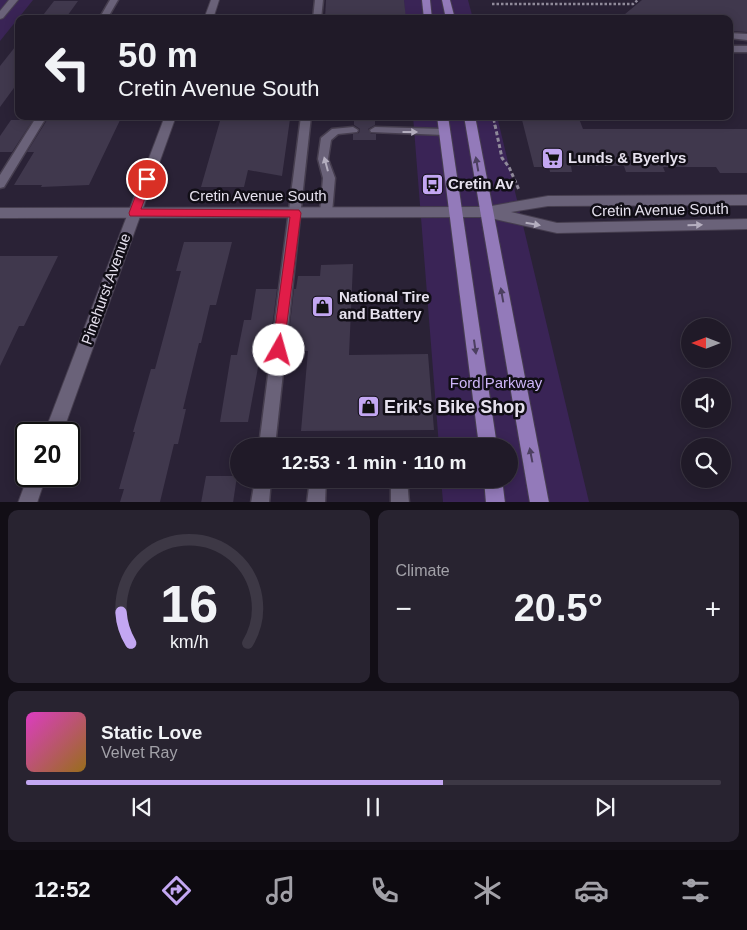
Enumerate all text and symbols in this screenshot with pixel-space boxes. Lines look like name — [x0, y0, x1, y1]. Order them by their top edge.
icon: left — [35, 35, 100, 100]
text: 50 m — [118, 35, 198, 74]
text: Cretin Avenue South — [118, 76, 319, 101]
one-way arrow — [402, 128, 418, 136]
supermarket icon: Lunds & Byerlys — [540, 146, 564, 170]
place label: Lunds & Byerlys — [568, 149, 686, 166]
one-way arrow — [472, 156, 480, 172]
one-way arrow — [321, 157, 329, 172]
pin — [126, 158, 168, 200]
icon: arrive — [133, 165, 161, 193]
bus stop icon: Cretin Av — [420, 172, 444, 196]
place label: Cretin Av — [448, 175, 514, 192]
street label: Cretin Avenue South — [189, 187, 327, 204]
street label: Cretin Avenue South — [591, 200, 729, 219]
one-way arrow — [526, 220, 542, 228]
one-way arrow — [687, 221, 703, 229]
street label: Pinehurst Avenue — [77, 231, 134, 347]
one-way arrow — [497, 286, 505, 302]
place label: National Tire and Battery — [339, 288, 430, 322]
shop icon: National Tire and Battery — [311, 294, 335, 318]
north arrow — [681, 318, 731, 368]
map controls — [681, 318, 731, 488]
position arrow — [252, 323, 304, 375]
one-way arrow — [471, 340, 479, 356]
park label: Ford Parkway — [450, 374, 543, 391]
button: sound — [681, 378, 731, 428]
shop icon: Erik's Bike Shop — [356, 395, 380, 419]
place label: Erik's Bike Shop — [384, 397, 525, 417]
speed limit sign: 20 — [15, 422, 80, 487]
button: search — [681, 438, 731, 488]
one-way arrow — [527, 446, 535, 462]
text: 12:53 · 1 min · 110 m — [282, 452, 466, 473]
text: Climate — [396, 562, 450, 579]
text: 16 — [160, 575, 218, 633]
text: 20.5° — [514, 587, 603, 629]
text: − — [396, 593, 412, 624]
text: + — [705, 593, 721, 624]
text: km/h — [169, 632, 208, 652]
text: Static Love — [101, 722, 202, 743]
text: Velvet Ray — [101, 744, 177, 761]
icon: previous — [128, 793, 156, 821]
icon: pause — [359, 793, 387, 821]
icon: next — [591, 793, 619, 821]
icon: directions — [159, 873, 194, 908]
icon: music — [263, 873, 298, 908]
icon: phone — [367, 873, 402, 908]
icon: climate — [470, 873, 505, 908]
icon: car — [574, 873, 609, 908]
icon: filters — [678, 873, 713, 908]
text: 12:52 — [34, 877, 91, 902]

